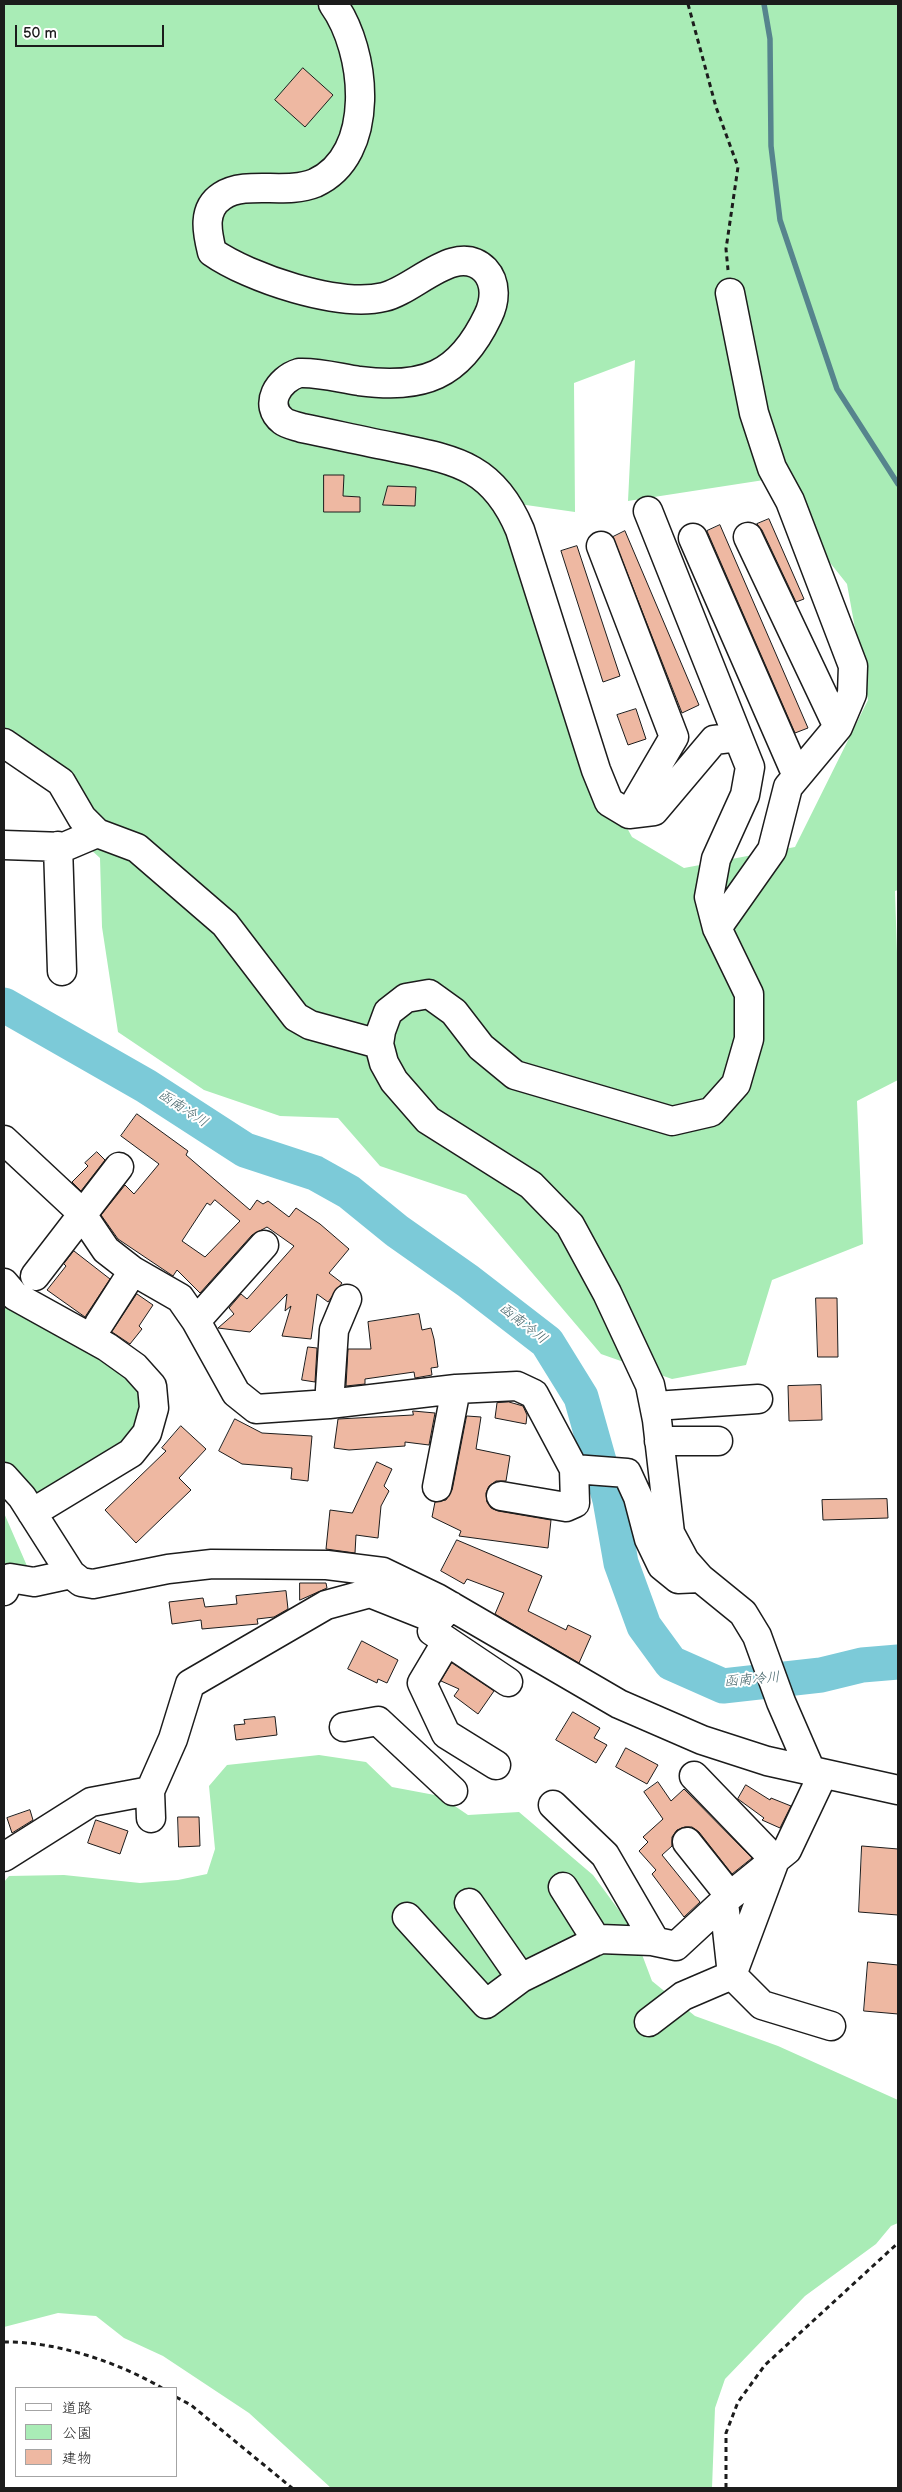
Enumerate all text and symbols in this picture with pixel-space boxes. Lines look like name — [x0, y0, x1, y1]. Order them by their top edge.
scale bar — [18, 15, 166, 47]
text: 50 m — [23, 24, 57, 43]
water label: 函南冷川 — [155, 1087, 211, 1131]
water label: 函南冷川 — [496, 1300, 550, 1348]
water label: 函南冷川 — [723, 1669, 781, 1691]
legend — [15, 2387, 178, 2477]
text: 道路 — [62, 2399, 92, 2418]
text: 公園 — [62, 2424, 92, 2443]
text: 建物 — [62, 2449, 92, 2468]

